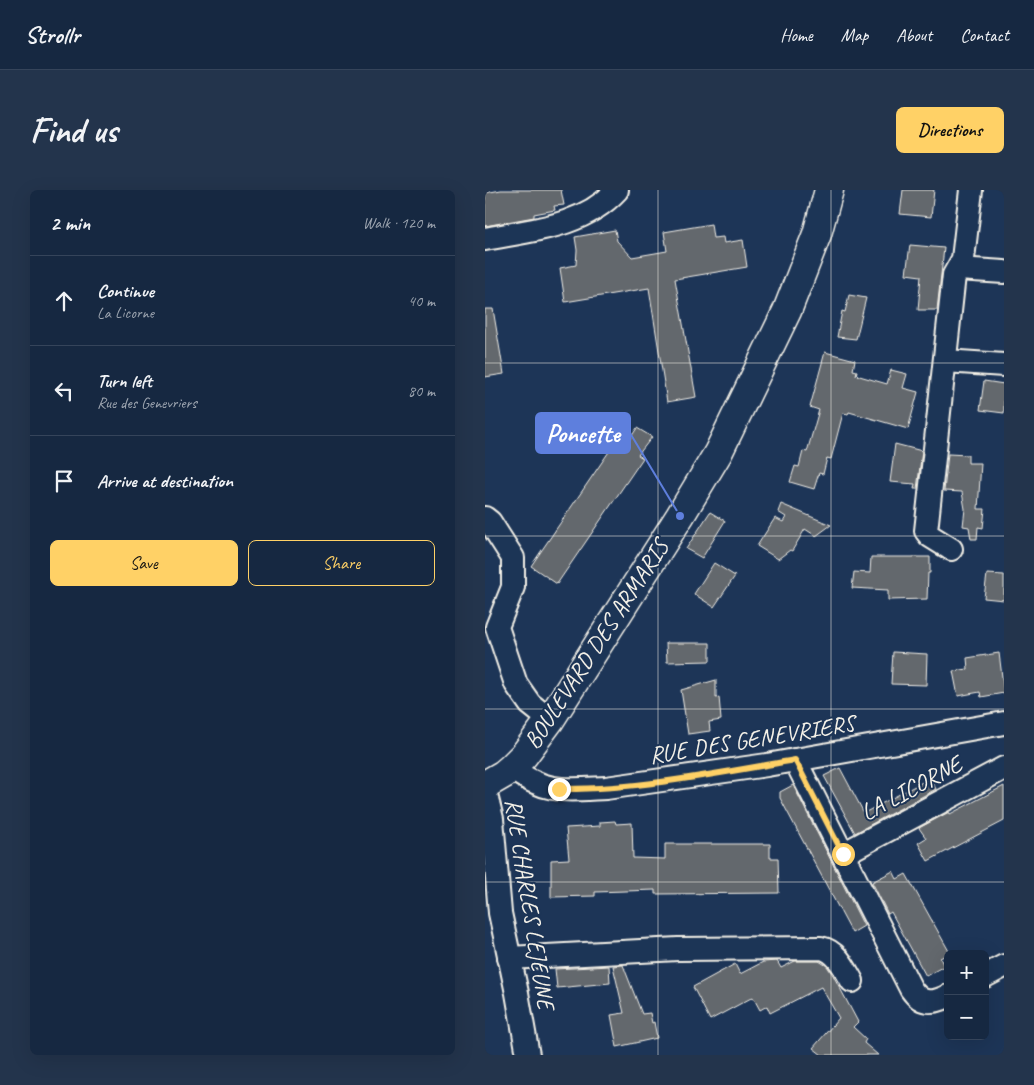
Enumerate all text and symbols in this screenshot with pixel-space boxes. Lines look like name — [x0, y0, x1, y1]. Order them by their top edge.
text: Strollr — [25, 20, 80, 50]
text: Home — [780, 24, 813, 46]
text: Map — [841, 24, 868, 46]
text: About — [896, 24, 932, 46]
text: Contact — [960, 24, 1009, 46]
button: Directions — [896, 107, 1004, 153]
text: Find us — [30, 108, 117, 153]
text: 2 min — [50, 210, 90, 236]
text: Walk · 120 m — [363, 213, 435, 233]
text: Continue — [97, 279, 154, 303]
icon: ahead — [50, 287, 78, 315]
text: 40 m — [408, 291, 435, 311]
text: La Licorne — [97, 303, 154, 323]
text: Turn left — [97, 369, 152, 393]
icon: left — [50, 377, 78, 405]
text: 80 m — [408, 381, 435, 401]
text: Rue des Genevriers — [97, 393, 197, 413]
callout: Poncette — [536, 413, 630, 453]
text: Poncette — [546, 418, 622, 450]
icon: arrive — [50, 467, 78, 495]
text: Arrive at destination — [97, 469, 233, 493]
street label: BOULEVARD DES ARMARIS — [517, 531, 677, 754]
button: Save — [50, 540, 238, 586]
button: Share — [248, 540, 435, 586]
street label: RUE DES GENEVRIERS — [647, 707, 860, 770]
street label: LA LICORNE — [855, 747, 970, 827]
route end — [548, 778, 571, 801]
street label: RUE CHARLES LEJEUNE — [499, 797, 562, 1014]
route start — [832, 843, 855, 866]
map controls — [944, 950, 989, 1040]
button: + — [944, 950, 989, 995]
button: − — [944, 995, 989, 1040]

